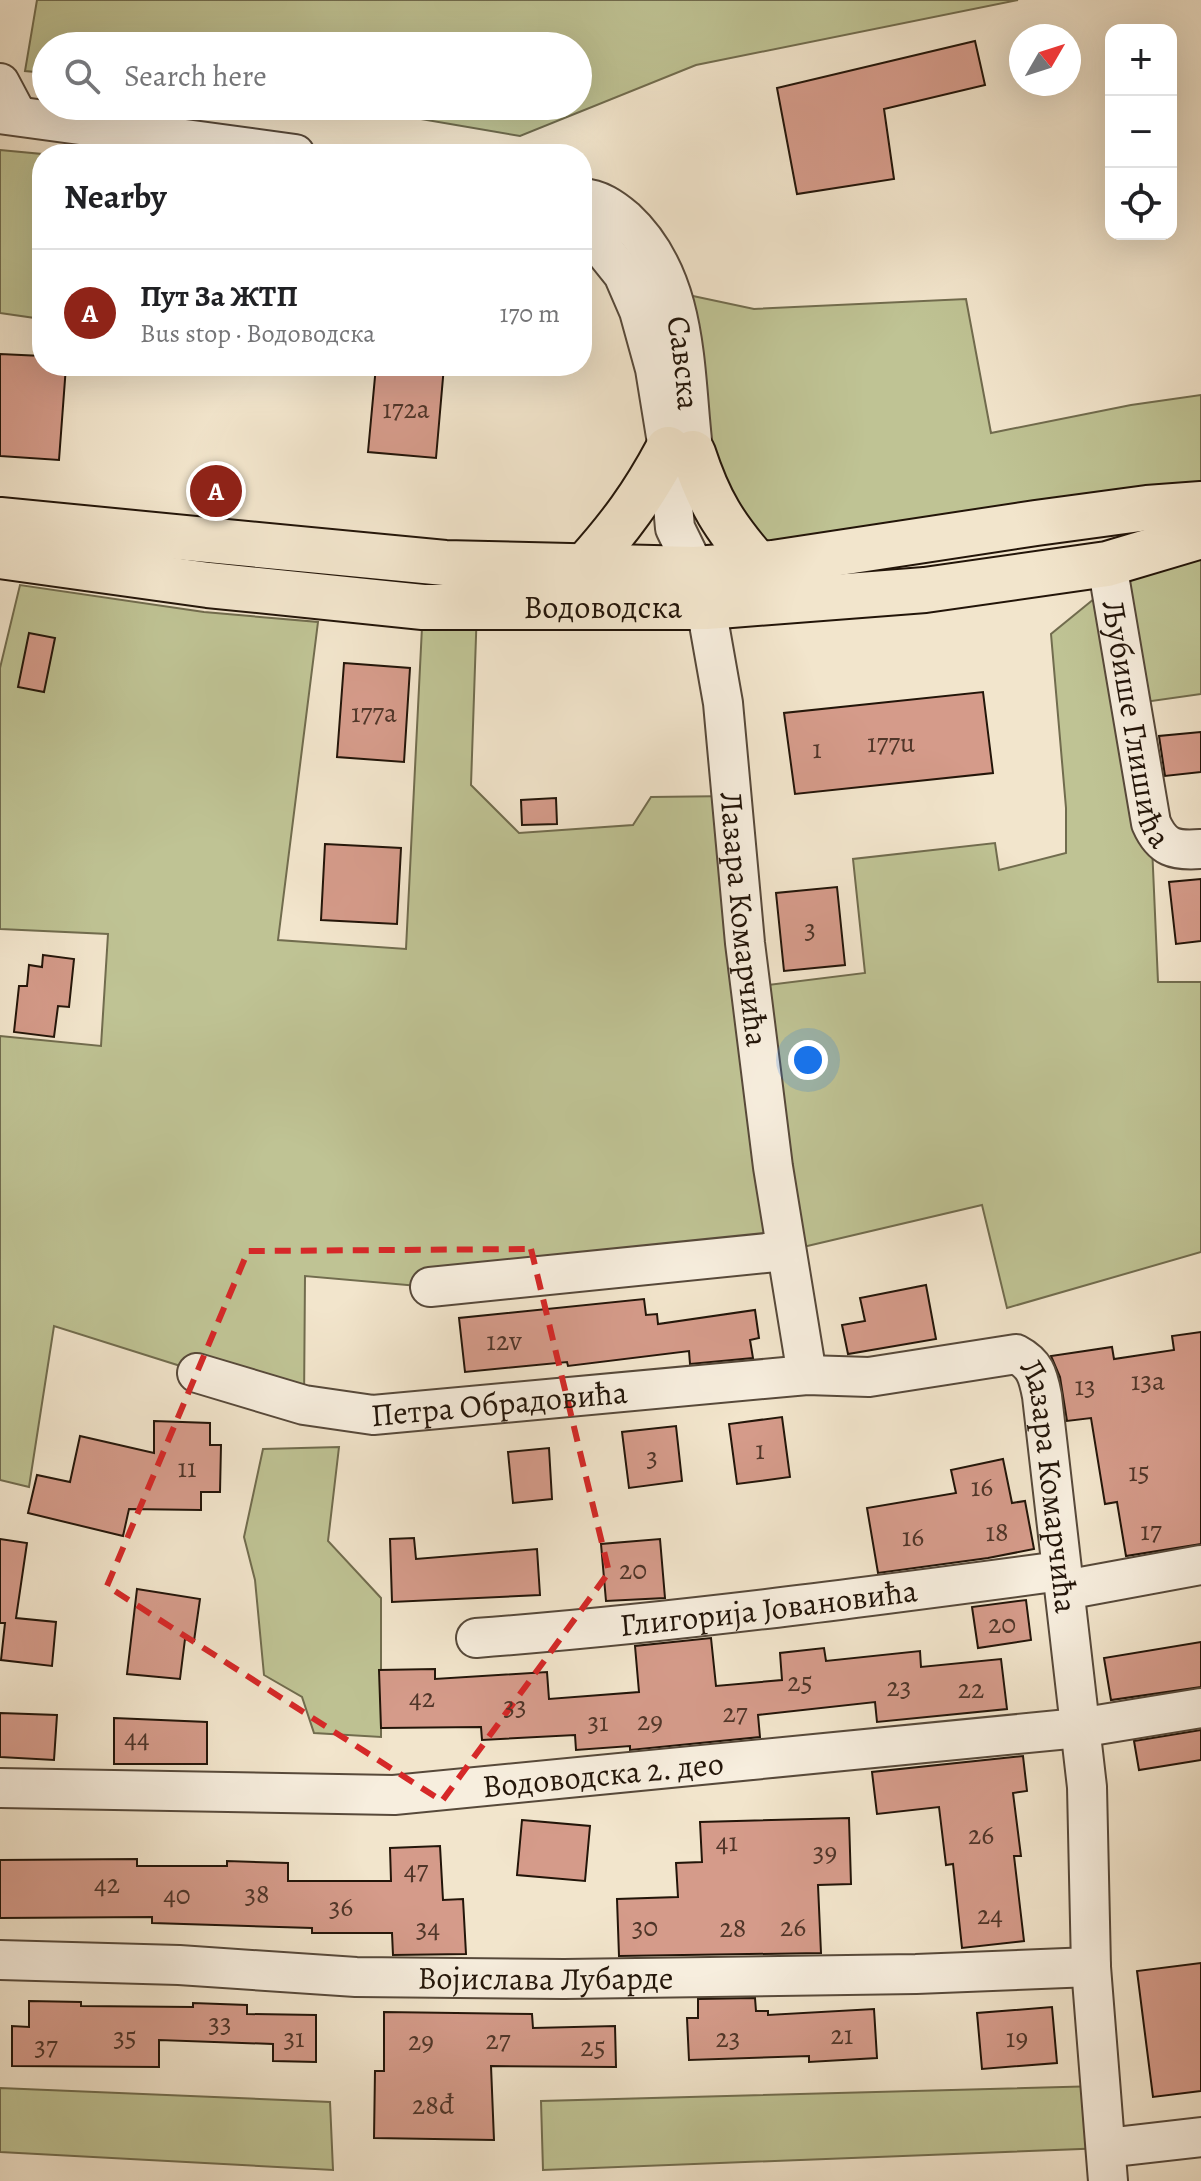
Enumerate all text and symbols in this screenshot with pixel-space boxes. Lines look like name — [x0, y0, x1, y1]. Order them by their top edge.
north arrow — [1009, 24, 1081, 96]
map controls — [1105, 24, 1177, 240]
button: + — [1105, 24, 1177, 96]
search box — [32, 32, 592, 120]
icon: search — [60, 54, 104, 98]
text: Search here — [124, 56, 267, 96]
button: − — [1105, 96, 1177, 168]
button: locate — [1105, 168, 1177, 240]
text: Nearby — [64, 173, 167, 220]
text: Пут За ЖТП — [140, 276, 298, 316]
text: A — [82, 296, 98, 331]
text: 170 m — [500, 296, 560, 331]
street label: Савска — [656, 312, 711, 412]
text: Bus stop · Водоводска — [140, 316, 375, 351]
house number: 172a — [382, 390, 430, 428]
pin: A — [190, 461, 242, 521]
street label: Водоводска — [524, 585, 682, 629]
street label: Љубише Глишића — [1091, 597, 1181, 857]
house number: 177a — [351, 694, 397, 732]
house number: 177u — [867, 724, 916, 762]
house number: 1 — [812, 730, 822, 768]
street label: Лазара Комарчића — [709, 790, 780, 1049]
house number: 3 — [804, 910, 816, 948]
your location — [788, 1040, 828, 1080]
house number: 12v — [486, 1322, 522, 1360]
street label: Лазара Комарчића — [1010, 1350, 1089, 1616]
house number: 13a — [1131, 1362, 1165, 1400]
house number: 13 — [1074, 1367, 1096, 1405]
street label: Петра Обрадовића — [369, 1370, 629, 1437]
house number: 1 — [755, 1431, 765, 1469]
house number: 3 — [646, 1438, 658, 1476]
house number: 11 — [177, 1449, 197, 1487]
house number: 15 — [1128, 1453, 1150, 1491]
house number: 16 — [971, 1468, 993, 1506]
house number: 17 — [1140, 1512, 1162, 1550]
house number: 18 — [985, 1513, 1009, 1551]
house number: 16 — [902, 1518, 924, 1556]
house number: 20 — [619, 1551, 647, 1589]
street label: Глигорија Јовановића — [618, 1568, 920, 1647]
house number: 20 — [988, 1605, 1016, 1643]
house number: 25 — [787, 1663, 813, 1701]
house number: 23 — [887, 1668, 911, 1706]
house number: 22 — [958, 1670, 984, 1708]
house number: 42 — [409, 1679, 435, 1717]
house number: 33 — [503, 1687, 527, 1725]
house number: 27 — [722, 1694, 748, 1732]
house number: 29 — [637, 1702, 663, 1740]
house number: 31 — [587, 1703, 609, 1741]
house number: 44 — [124, 1719, 150, 1757]
street label: Водоводска 2. део — [480, 1741, 726, 1808]
house number: 26 — [968, 1816, 994, 1854]
house number: 41 — [716, 1823, 738, 1861]
house number: 39 — [813, 1833, 837, 1871]
house number: 47 — [404, 1851, 428, 1889]
house number: 42 — [94, 1865, 120, 1903]
house number: 38 — [244, 1875, 270, 1913]
house number: 40 — [163, 1876, 191, 1914]
house number: 36 — [329, 1888, 353, 1926]
house number: 24 — [977, 1896, 1003, 1934]
house number: 30 — [632, 1908, 658, 1946]
house number: 26 — [780, 1908, 806, 1946]
house number: 34 — [416, 1909, 440, 1947]
house number: 28 — [720, 1909, 746, 1947]
street label: Војислава Лубарде — [417, 1955, 674, 2001]
house number: 33 — [208, 2004, 232, 2042]
house number: 21 — [831, 2016, 853, 2054]
house number: 35 — [113, 2018, 137, 2056]
house number: 31 — [283, 2019, 305, 2057]
house number: 23 — [716, 2019, 740, 2057]
house number: 19 — [1006, 2019, 1028, 2057]
house number: 27 — [485, 2021, 511, 2059]
house number: 29 — [408, 2022, 434, 2060]
house number: 37 — [34, 2027, 58, 2065]
house number: 25 — [580, 2028, 606, 2066]
house number: 28đ — [412, 2086, 455, 2124]

